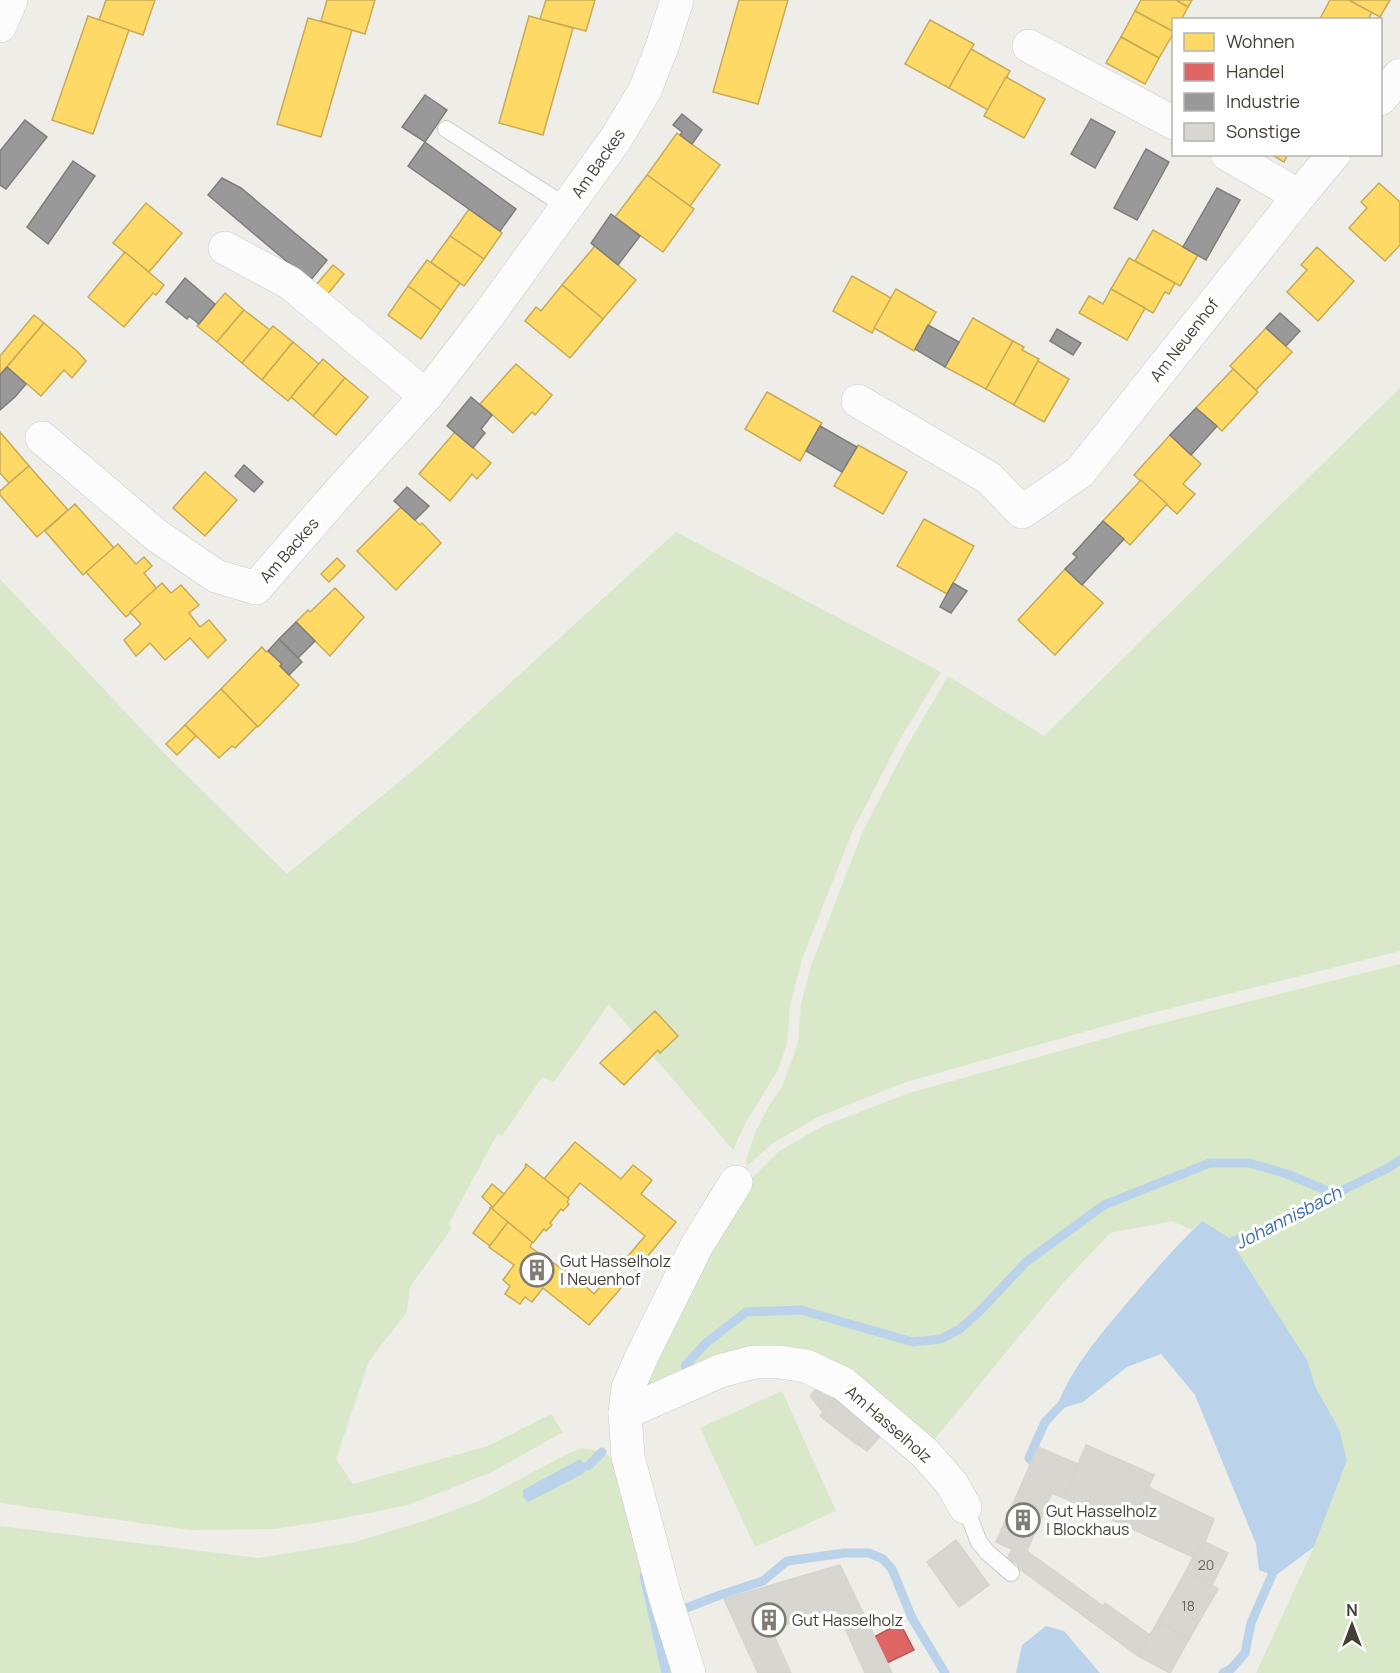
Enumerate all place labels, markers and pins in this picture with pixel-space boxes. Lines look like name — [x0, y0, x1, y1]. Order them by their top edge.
place label: Gut Hasselholz | Neuenhof — [560, 1250, 671, 1290]
building icon: Gut Hasselholz | Neuenhof — [519, 1252, 555, 1288]
place label: Gut Hasselholz | Blockhaus — [1046, 1500, 1157, 1540]
building icon: Gut Hasselholz | Blockhaus — [1005, 1502, 1041, 1538]
building icon: Gut Hasselholz — [751, 1602, 787, 1638]
place label: Gut Hasselholz — [792, 1609, 903, 1631]

